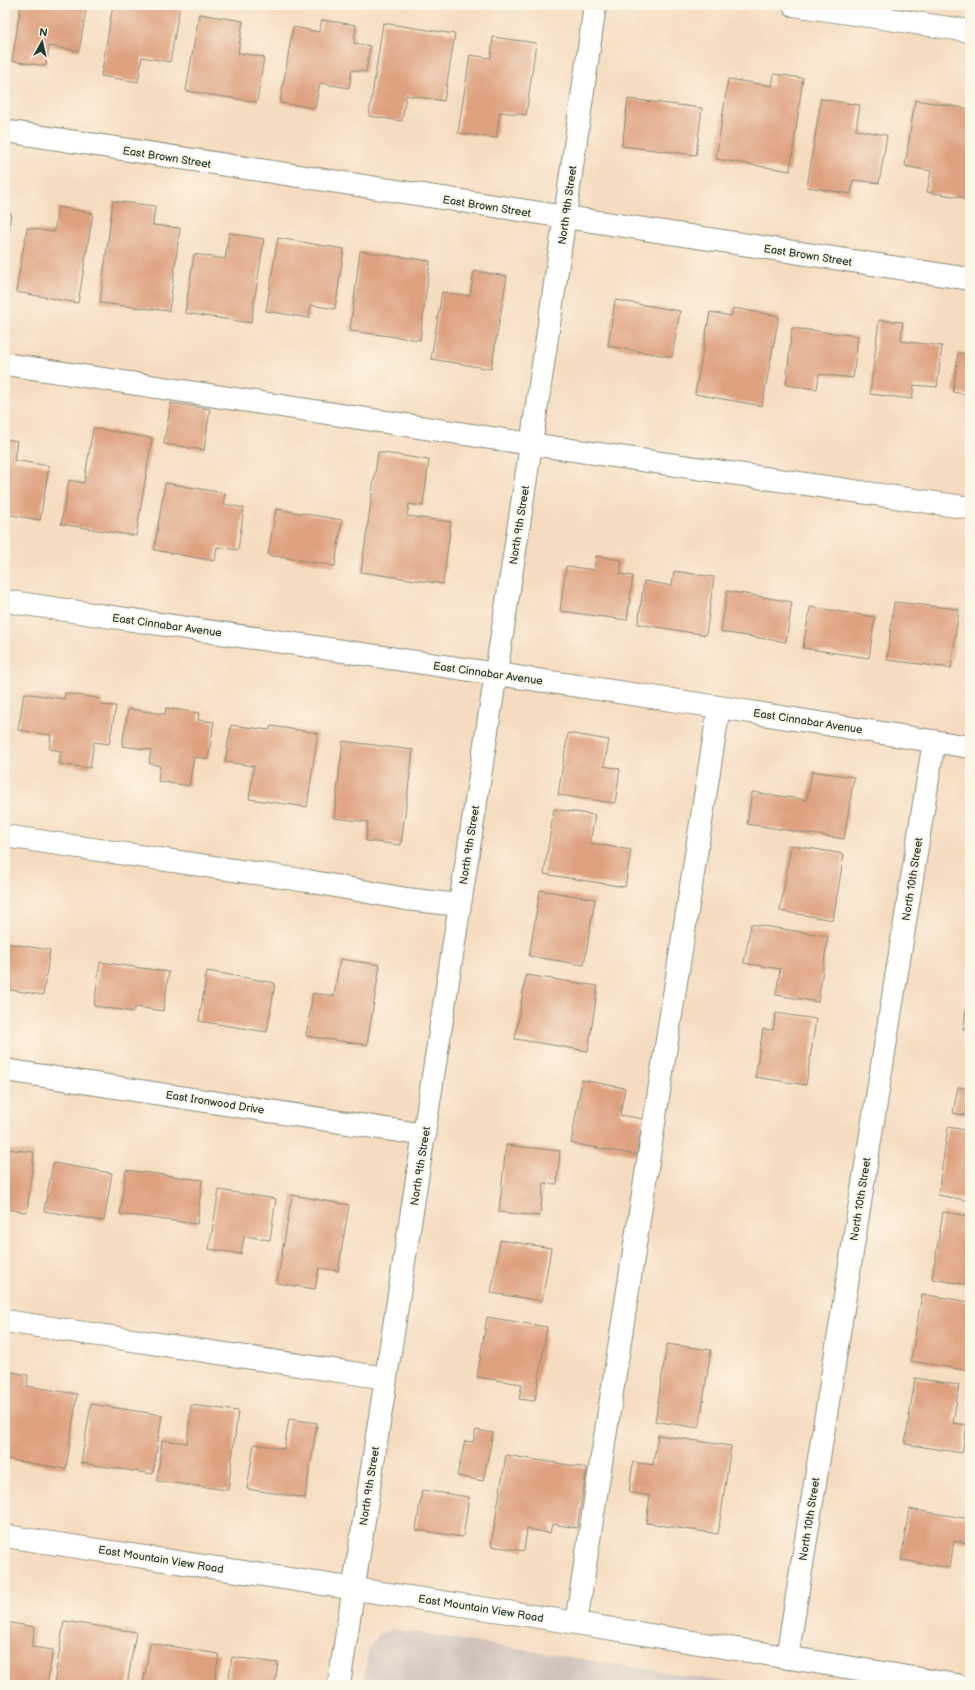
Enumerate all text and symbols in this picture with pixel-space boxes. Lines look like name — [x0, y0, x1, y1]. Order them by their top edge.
north arrow — [22, 22, 62, 62]
text: N — [38, 26, 48, 40]
street label: East Brown Street — [122, 144, 213, 171]
street label: North 9th Street — [556, 164, 580, 245]
street label: East Brown Street — [442, 193, 533, 220]
street label: East Brown Street — [763, 242, 854, 269]
street label: North 9th Street — [507, 484, 532, 566]
street label: East Cinnabar Avenue — [111, 611, 223, 640]
street label: East Cinnabar Avenue — [432, 659, 544, 688]
street label: East Cinnabar Avenue — [752, 706, 864, 737]
street label: North 9th Street — [457, 804, 482, 886]
street label: North 10th Street — [899, 836, 926, 922]
street label: East Ironwood Drive — [165, 1088, 266, 1117]
street label: North 9th Street — [408, 1125, 433, 1207]
street label: North 10th Street — [847, 1156, 874, 1242]
street label: North 9th Street — [357, 1445, 382, 1527]
street label: North 10th Street — [796, 1476, 823, 1562]
street label: East Mountain View Road — [97, 1543, 225, 1576]
street label: East Mountain View Road — [417, 1592, 545, 1625]

